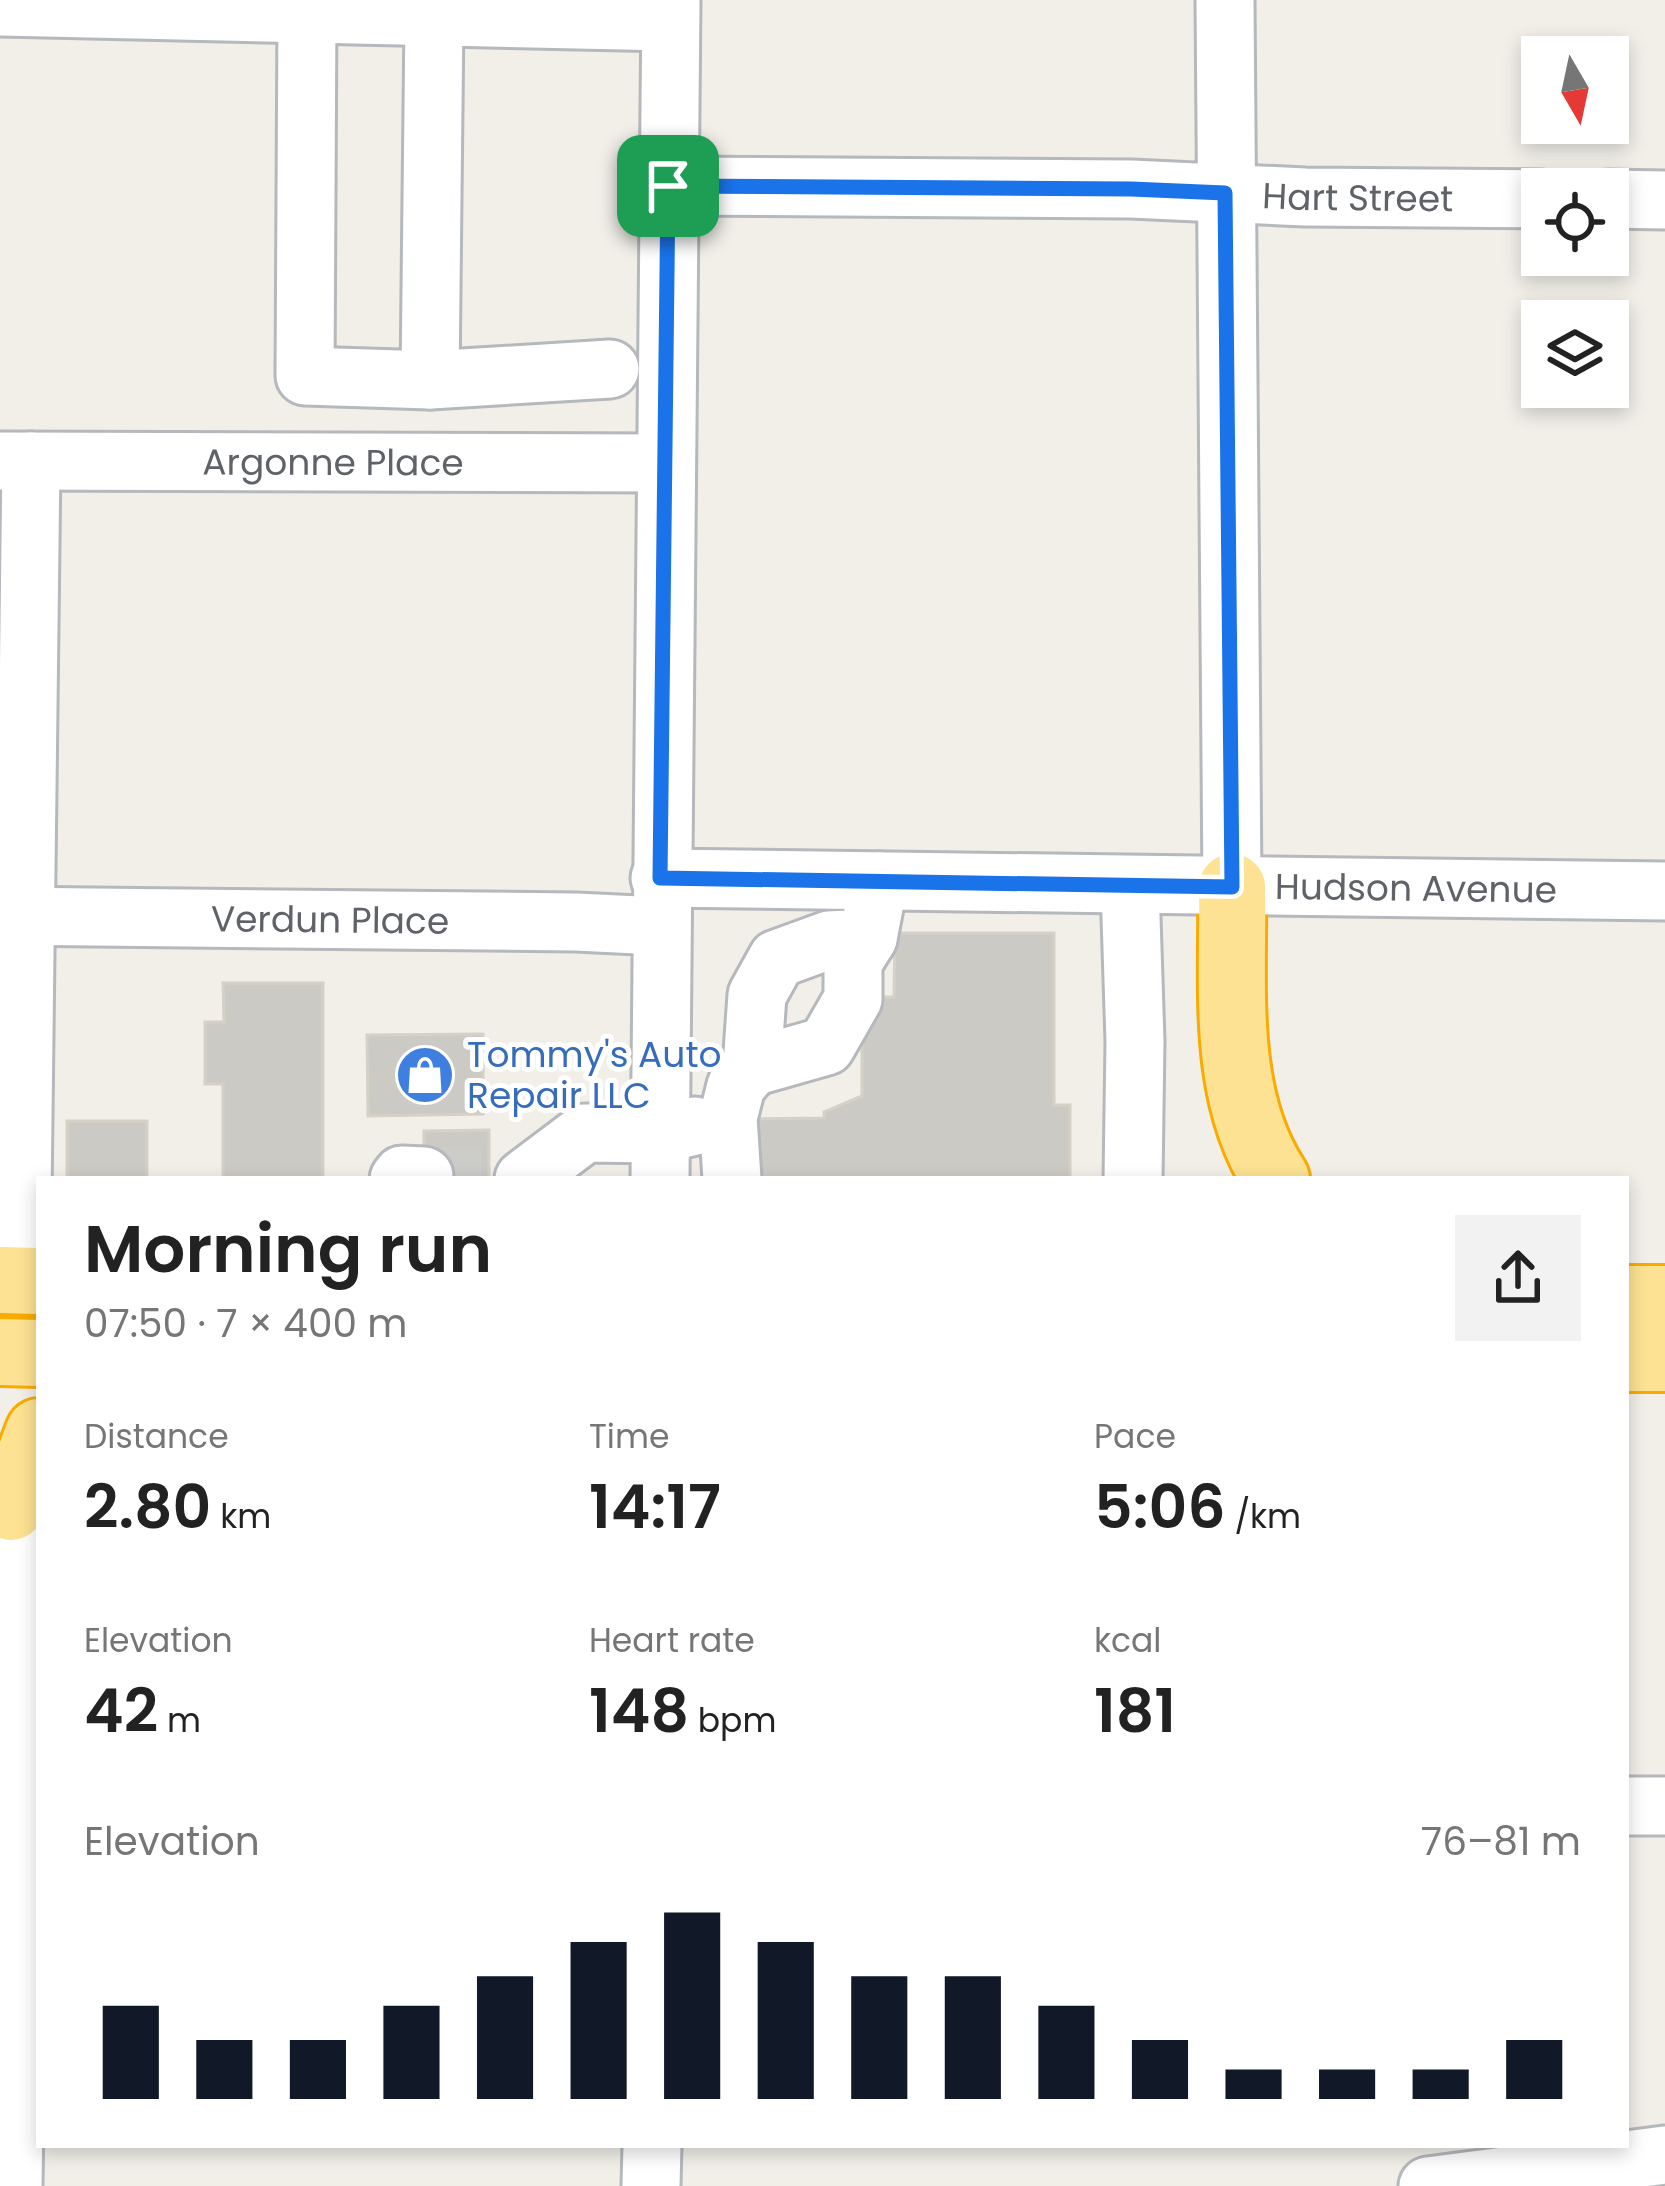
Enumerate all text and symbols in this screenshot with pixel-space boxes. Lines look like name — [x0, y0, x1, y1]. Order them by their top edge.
north arrow — [1521, 36, 1629, 144]
map controls — [1521, 36, 1629, 408]
pin — [617, 135, 719, 237]
icon: arrive — [635, 153, 701, 219]
button: locate — [1521, 168, 1629, 276]
street label: Hart Street — [1261, 170, 1453, 224]
button: layers — [1521, 300, 1629, 408]
street label: Argonne Place — [202, 436, 464, 488]
street label: Hudson Avenue — [1275, 860, 1557, 915]
street label: Verdun Place — [211, 893, 449, 946]
place label: Tommy's Auto Repair LLC — [467, 1029, 722, 1121]
shop icon: Tommy's Auto Repair LLC — [394, 1044, 456, 1106]
text: Morning run — [84, 1203, 492, 1295]
button: share — [1455, 1215, 1581, 1341]
text: 07:50 · 7 × 400 m — [84, 1296, 407, 1351]
text: Distance — [84, 1413, 229, 1460]
text: Time — [589, 1413, 669, 1460]
text: Pace — [1094, 1413, 1176, 1460]
text: 2.80 — [84, 1465, 211, 1549]
text: 14:17 — [589, 1465, 721, 1549]
text: 5:06 — [1094, 1465, 1226, 1549]
text: km — [211, 1493, 271, 1540]
text: /km — [1226, 1493, 1301, 1540]
text: Elevation — [84, 1617, 233, 1664]
text: Heart rate — [589, 1617, 755, 1664]
text: kcal — [1094, 1617, 1161, 1664]
text: 42 — [84, 1669, 158, 1753]
text: 148 — [589, 1669, 689, 1753]
text: 181 — [1094, 1669, 1176, 1753]
text: m — [158, 1697, 201, 1744]
text: bpm — [689, 1697, 776, 1744]
text: Elevation — [84, 1814, 260, 1869]
text: 76–81 m — [1421, 1814, 1581, 1869]

